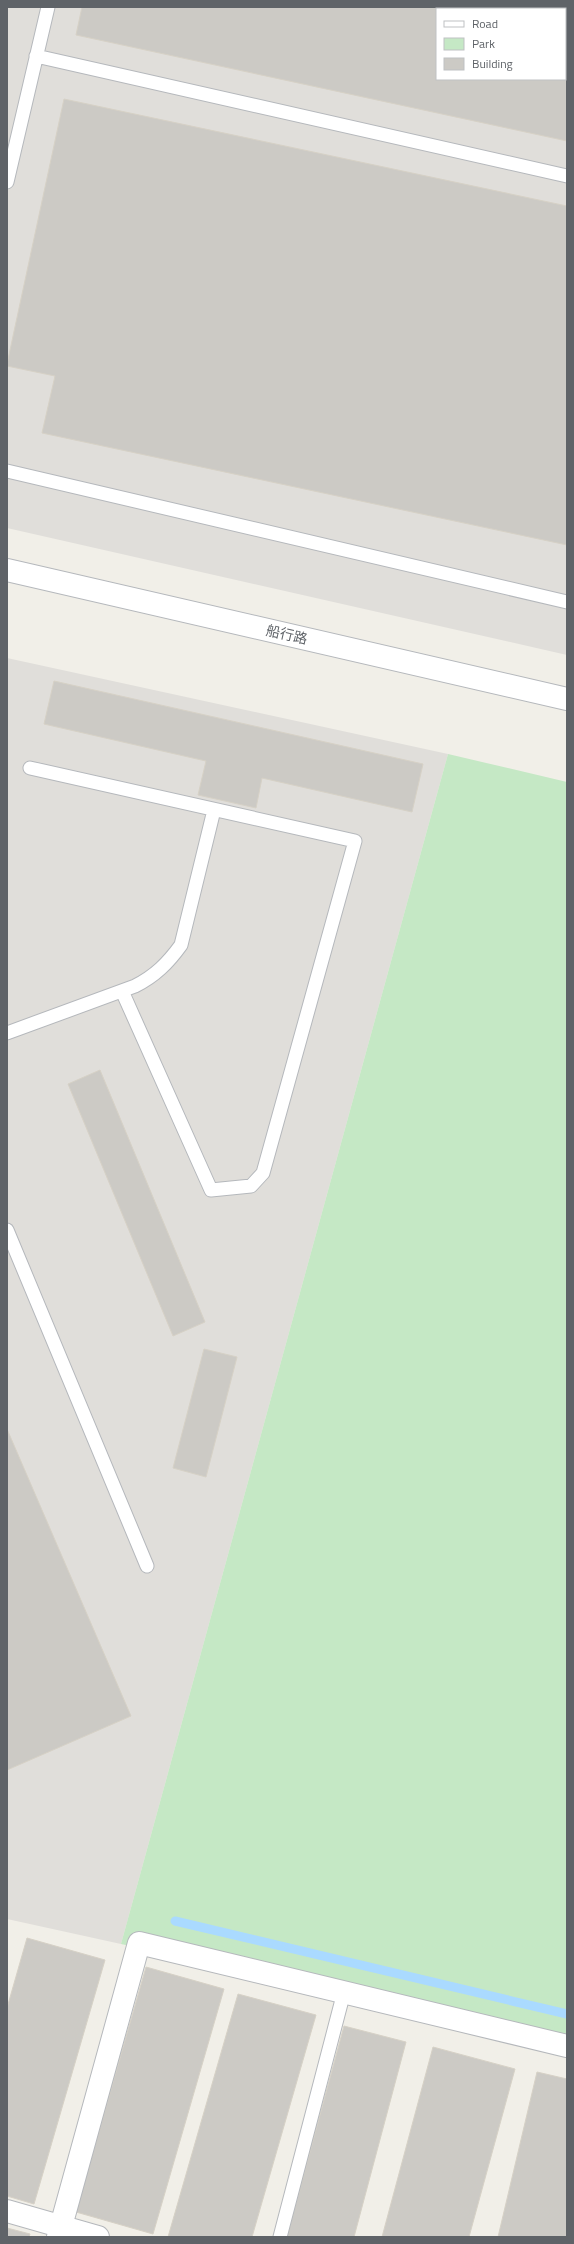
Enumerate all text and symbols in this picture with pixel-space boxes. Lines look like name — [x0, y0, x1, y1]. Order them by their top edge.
legend — [436, 8, 566, 80]
text: Road — [472, 14, 498, 33]
text: Park — [472, 34, 495, 53]
text: Building — [472, 54, 513, 73]
street label: 船行路 — [264, 619, 310, 649]

